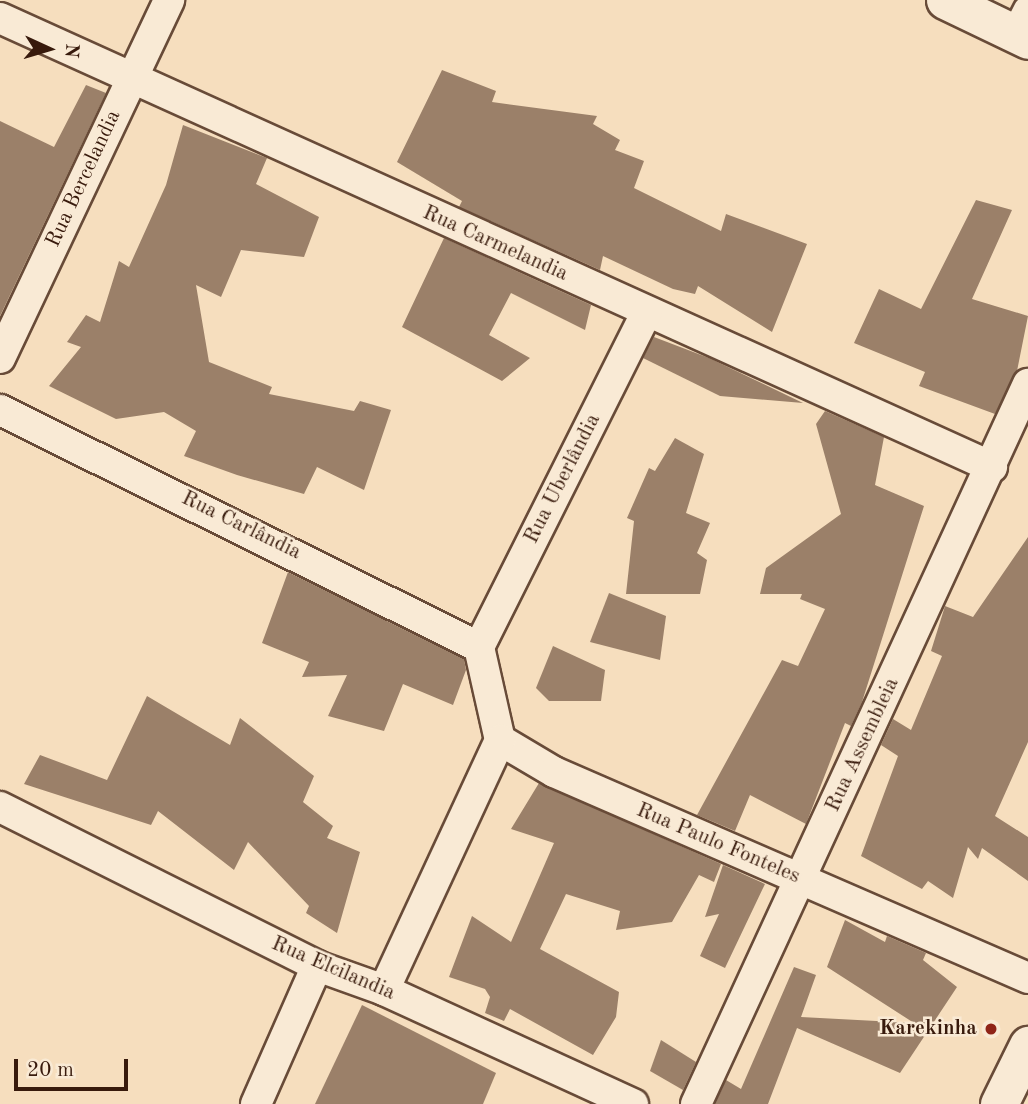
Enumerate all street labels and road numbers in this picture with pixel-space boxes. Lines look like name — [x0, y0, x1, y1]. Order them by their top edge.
street label: Rua Bercelandia — [41, 106, 127, 252]
street label: Rua Carmelandia — [418, 201, 572, 287]
street label: Rua Uberlândia — [519, 410, 607, 548]
street label: Rua Carlândia — [177, 486, 305, 566]
street label: Rua Assembleia — [821, 674, 905, 816]
street label: Rua Paulo Fonteles — [632, 798, 804, 890]
street label: Rua Elcilandia — [267, 932, 399, 1006]

